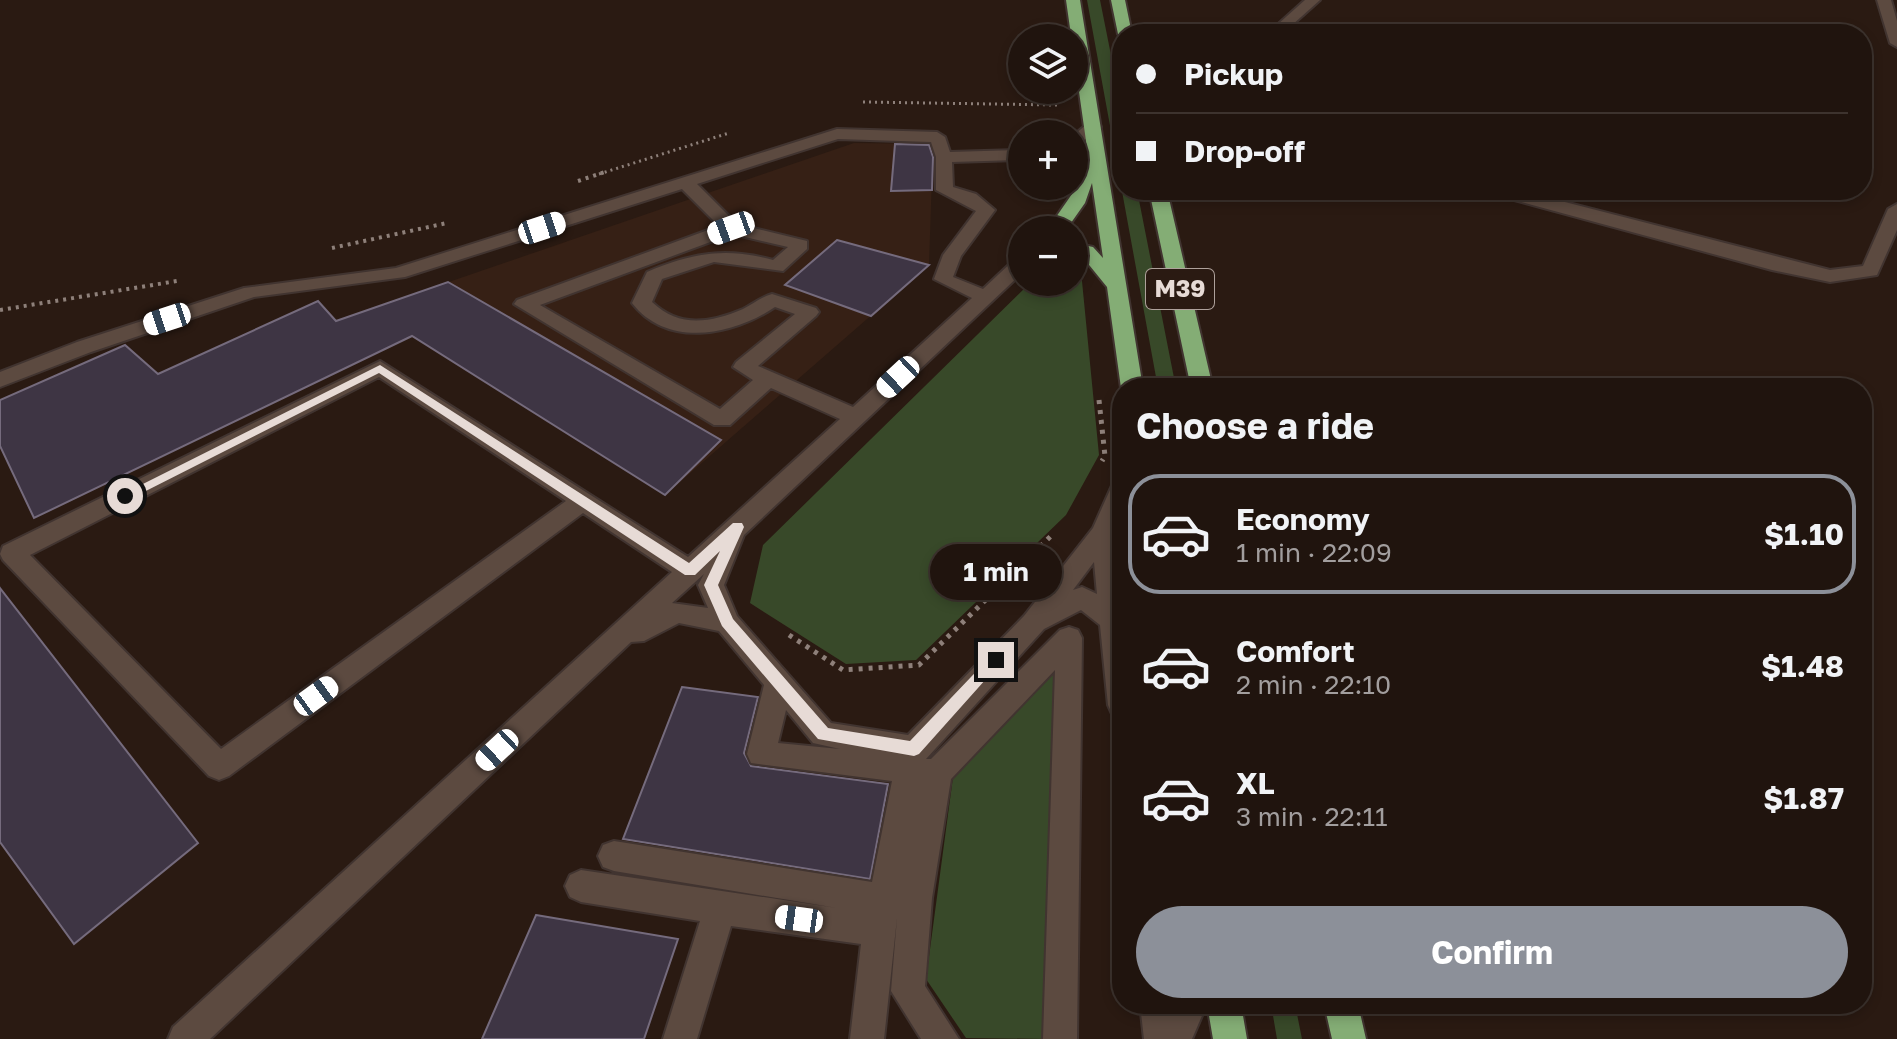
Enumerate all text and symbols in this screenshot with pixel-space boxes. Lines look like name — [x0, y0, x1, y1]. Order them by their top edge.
map controls — [1008, 24, 1088, 296]
button: layers — [1008, 24, 1088, 104]
text: Pickup — [1184, 56, 1283, 92]
button: + — [1008, 120, 1088, 200]
text: Drop-off — [1184, 133, 1305, 169]
car — [515, 209, 569, 247]
car — [704, 209, 758, 247]
button: − — [1008, 216, 1088, 296]
road number: M39 — [1146, 269, 1214, 309]
car — [140, 300, 194, 338]
car — [872, 352, 924, 402]
text: Choose a ride — [1136, 404, 1374, 447]
route start — [107, 478, 143, 514]
icon: car — [1140, 498, 1212, 570]
text: Economy — [1236, 501, 1370, 537]
text: $1.10 — [1764, 516, 1844, 552]
text: 1 min · 22:09 — [1236, 537, 1392, 568]
callout: 1 min — [930, 544, 1062, 600]
text: 1 min — [963, 556, 1029, 587]
icon: car — [1140, 630, 1212, 702]
text: Comfort — [1236, 633, 1355, 669]
route end — [978, 642, 1014, 678]
text: $1.48 — [1761, 648, 1844, 684]
text: 2 min · 22:10 — [1236, 669, 1391, 700]
car — [290, 672, 342, 720]
car — [471, 725, 523, 775]
icon: car — [1140, 762, 1212, 834]
text: XL — [1236, 765, 1275, 801]
text: $1.87 — [1763, 780, 1844, 816]
text: 3 min · 22:11 — [1236, 801, 1388, 832]
car — [774, 904, 824, 934]
button: Confirm — [1136, 906, 1848, 998]

